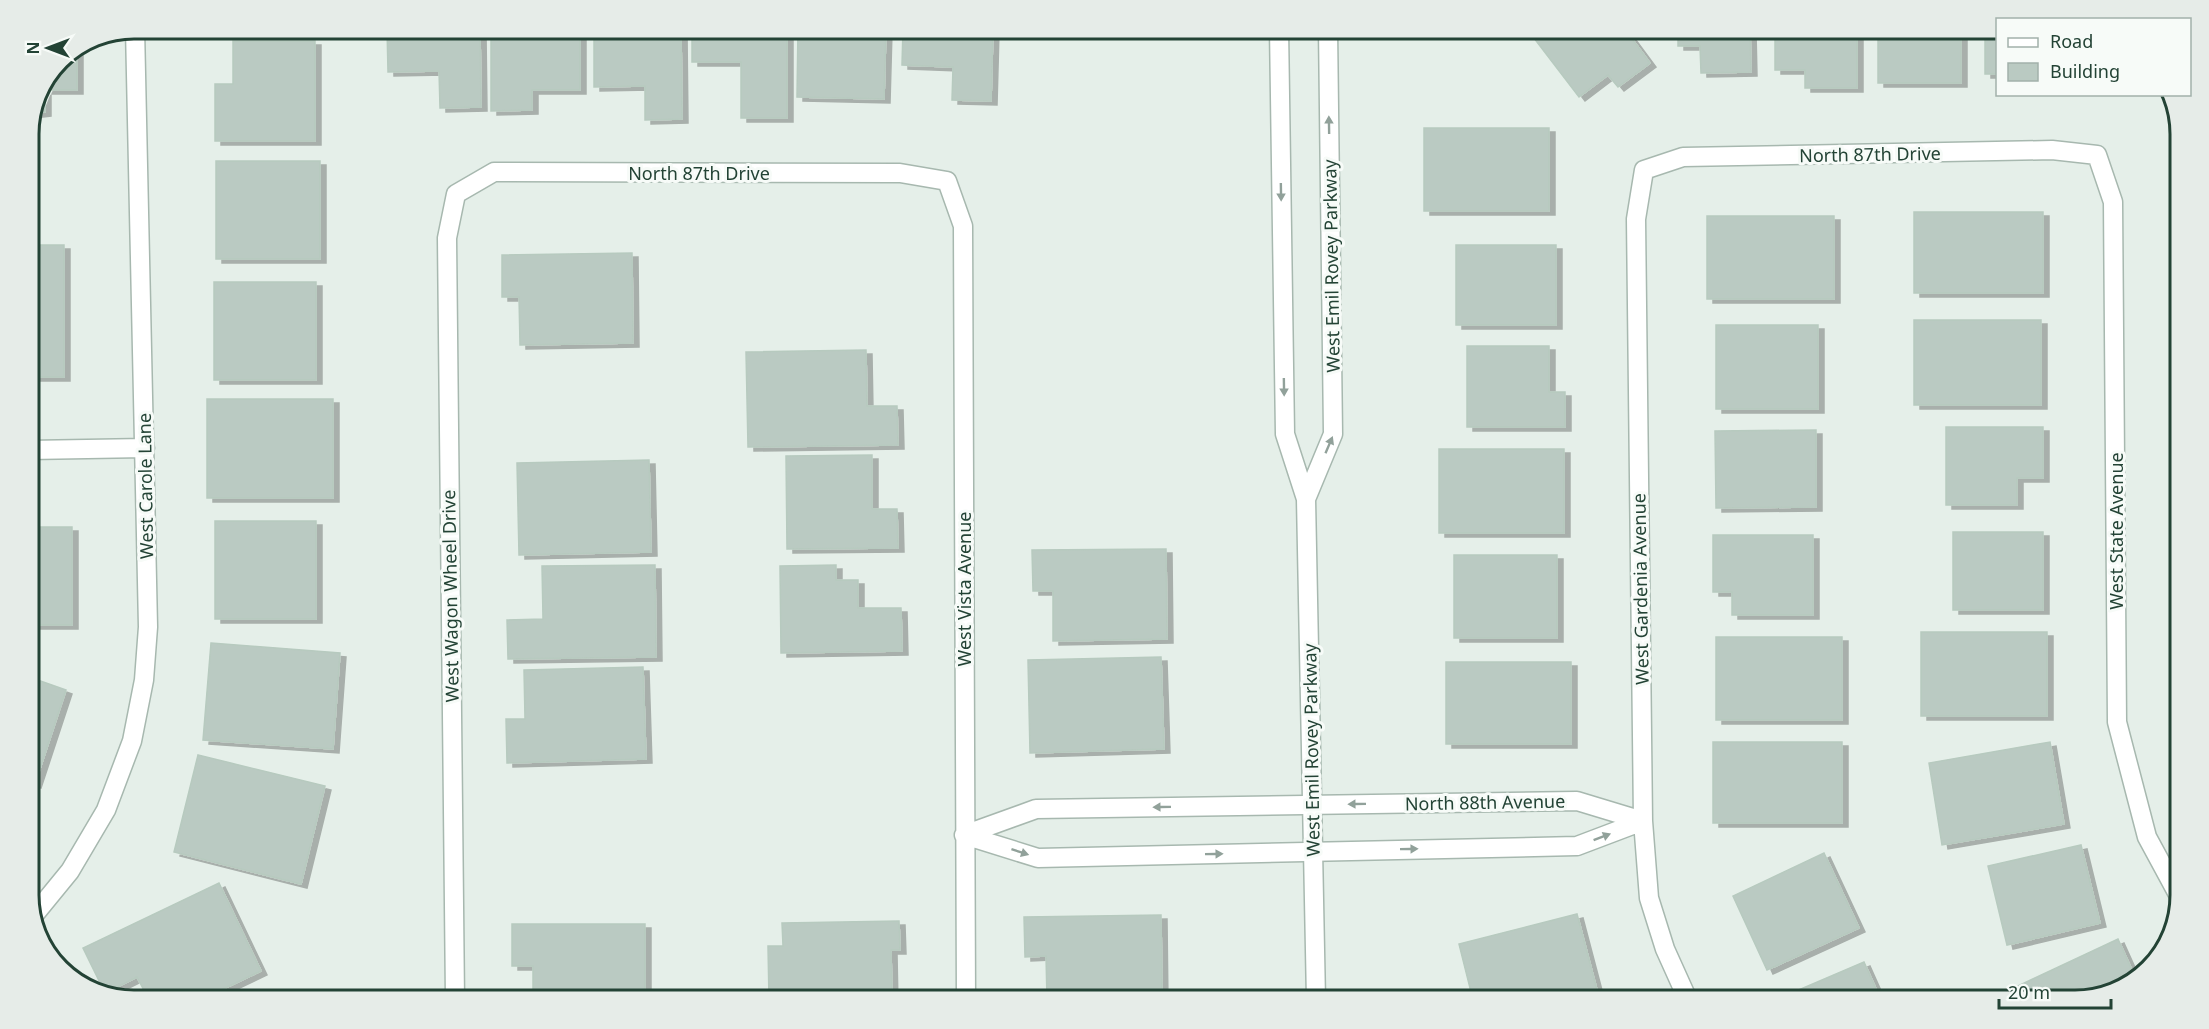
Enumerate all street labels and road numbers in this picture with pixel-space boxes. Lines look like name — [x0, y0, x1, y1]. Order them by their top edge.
street label: North 87th Drive — [1799, 141, 1941, 167]
street label: West Emil Rovey Parkway — [1317, 158, 1345, 373]
street label: North 87th Drive — [628, 161, 770, 185]
street label: West Carole Lane — [132, 413, 158, 559]
street label: West State Avenue — [2104, 452, 2128, 610]
street label: West Wagon Wheel Drive — [436, 490, 464, 702]
street label: West Gardenia Avenue — [1626, 493, 1654, 685]
street label: West Vista Avenue — [952, 512, 976, 666]
street label: West Emil Rovey Parkway — [1297, 642, 1325, 857]
street label: North 88th Avenue — [1405, 789, 1565, 815]

